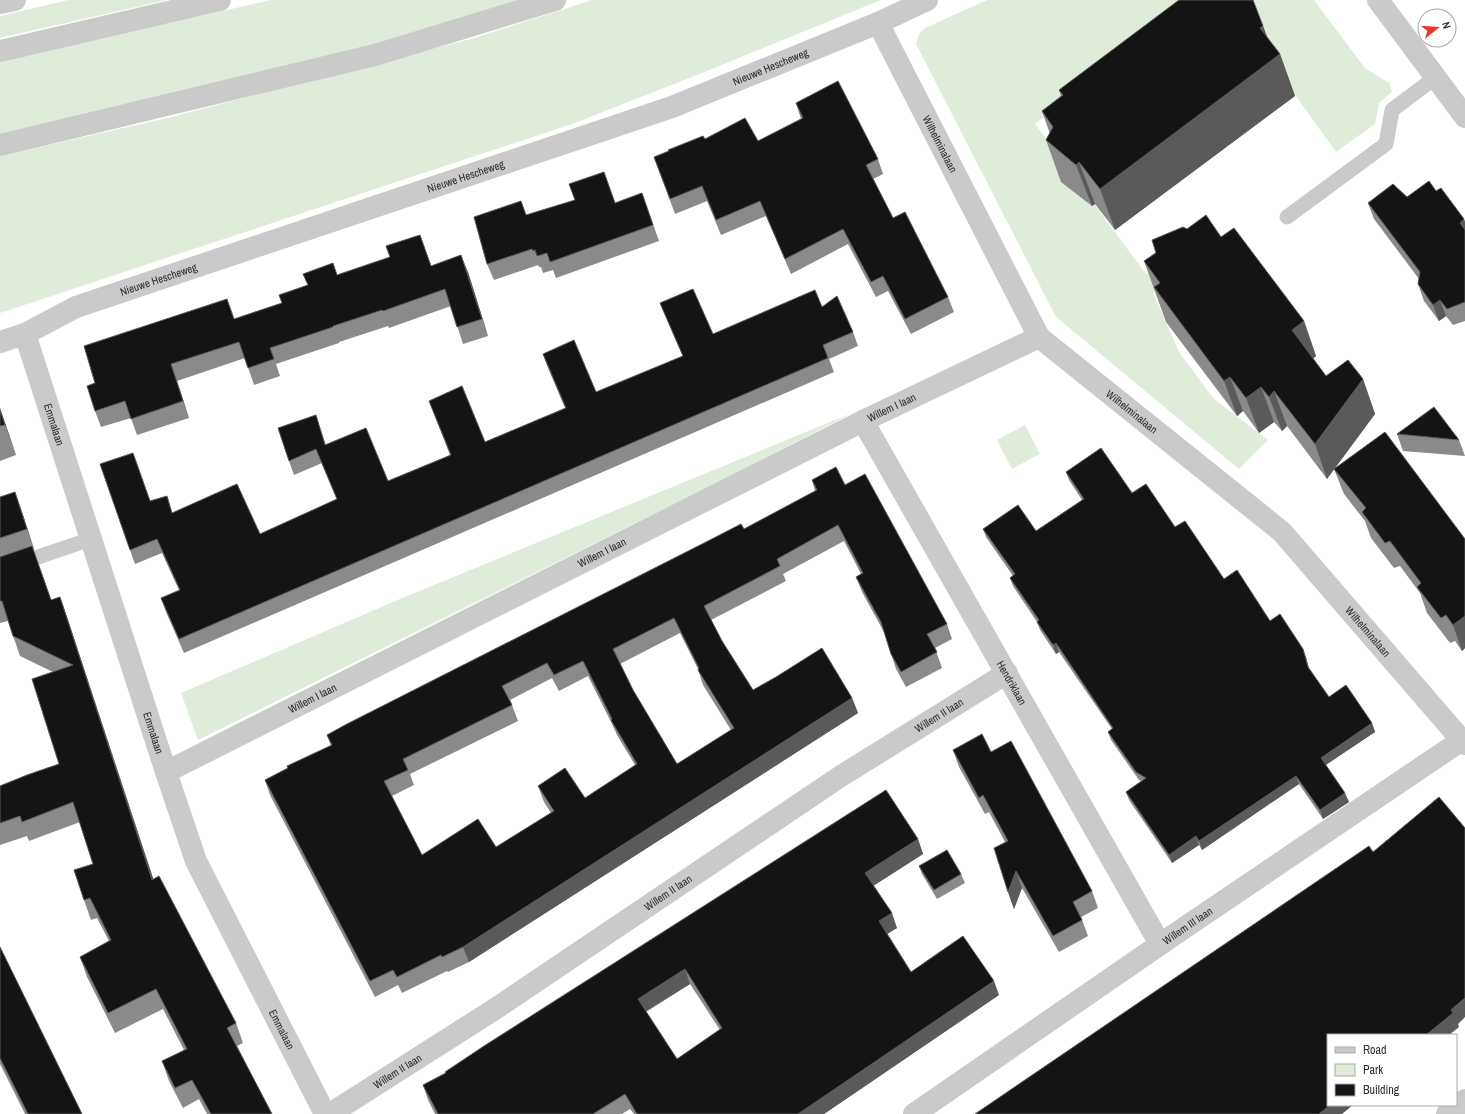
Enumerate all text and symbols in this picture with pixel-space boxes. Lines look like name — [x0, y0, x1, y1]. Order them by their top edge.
north arrow — [1417, 8, 1457, 48]
text: N — [1439, 20, 1454, 30]
street label: Nieuwe Hescheweg — [731, 45, 810, 88]
street label: Wilhelminalaan — [920, 113, 960, 175]
street label: Nieuwe Hescheweg — [425, 157, 506, 196]
street label: Nieuwe Hescheweg — [118, 260, 199, 299]
street label: Wilhelminalaan — [1103, 387, 1161, 437]
street label: Willem I laan — [865, 390, 918, 425]
street label: Emmalaan — [41, 402, 67, 447]
street label: Willem I laan — [575, 535, 628, 571]
street label: Wilhelminalaan — [1342, 603, 1394, 660]
street label: Hendriklaan — [994, 658, 1030, 707]
street label: Willem I laan — [286, 680, 339, 716]
street label: Willem II laan — [912, 695, 966, 736]
street label: Emmalaan — [140, 710, 167, 756]
street label: Willem II laan — [641, 871, 695, 914]
street label: Willem III laan — [1160, 904, 1215, 948]
street label: Emmalaan — [266, 1007, 298, 1052]
legend — [1327, 1034, 1457, 1106]
text: Road — [1363, 1042, 1387, 1058]
street label: Willem II laan — [371, 1050, 424, 1092]
text: Park — [1363, 1062, 1383, 1078]
text: Building — [1363, 1082, 1400, 1098]

